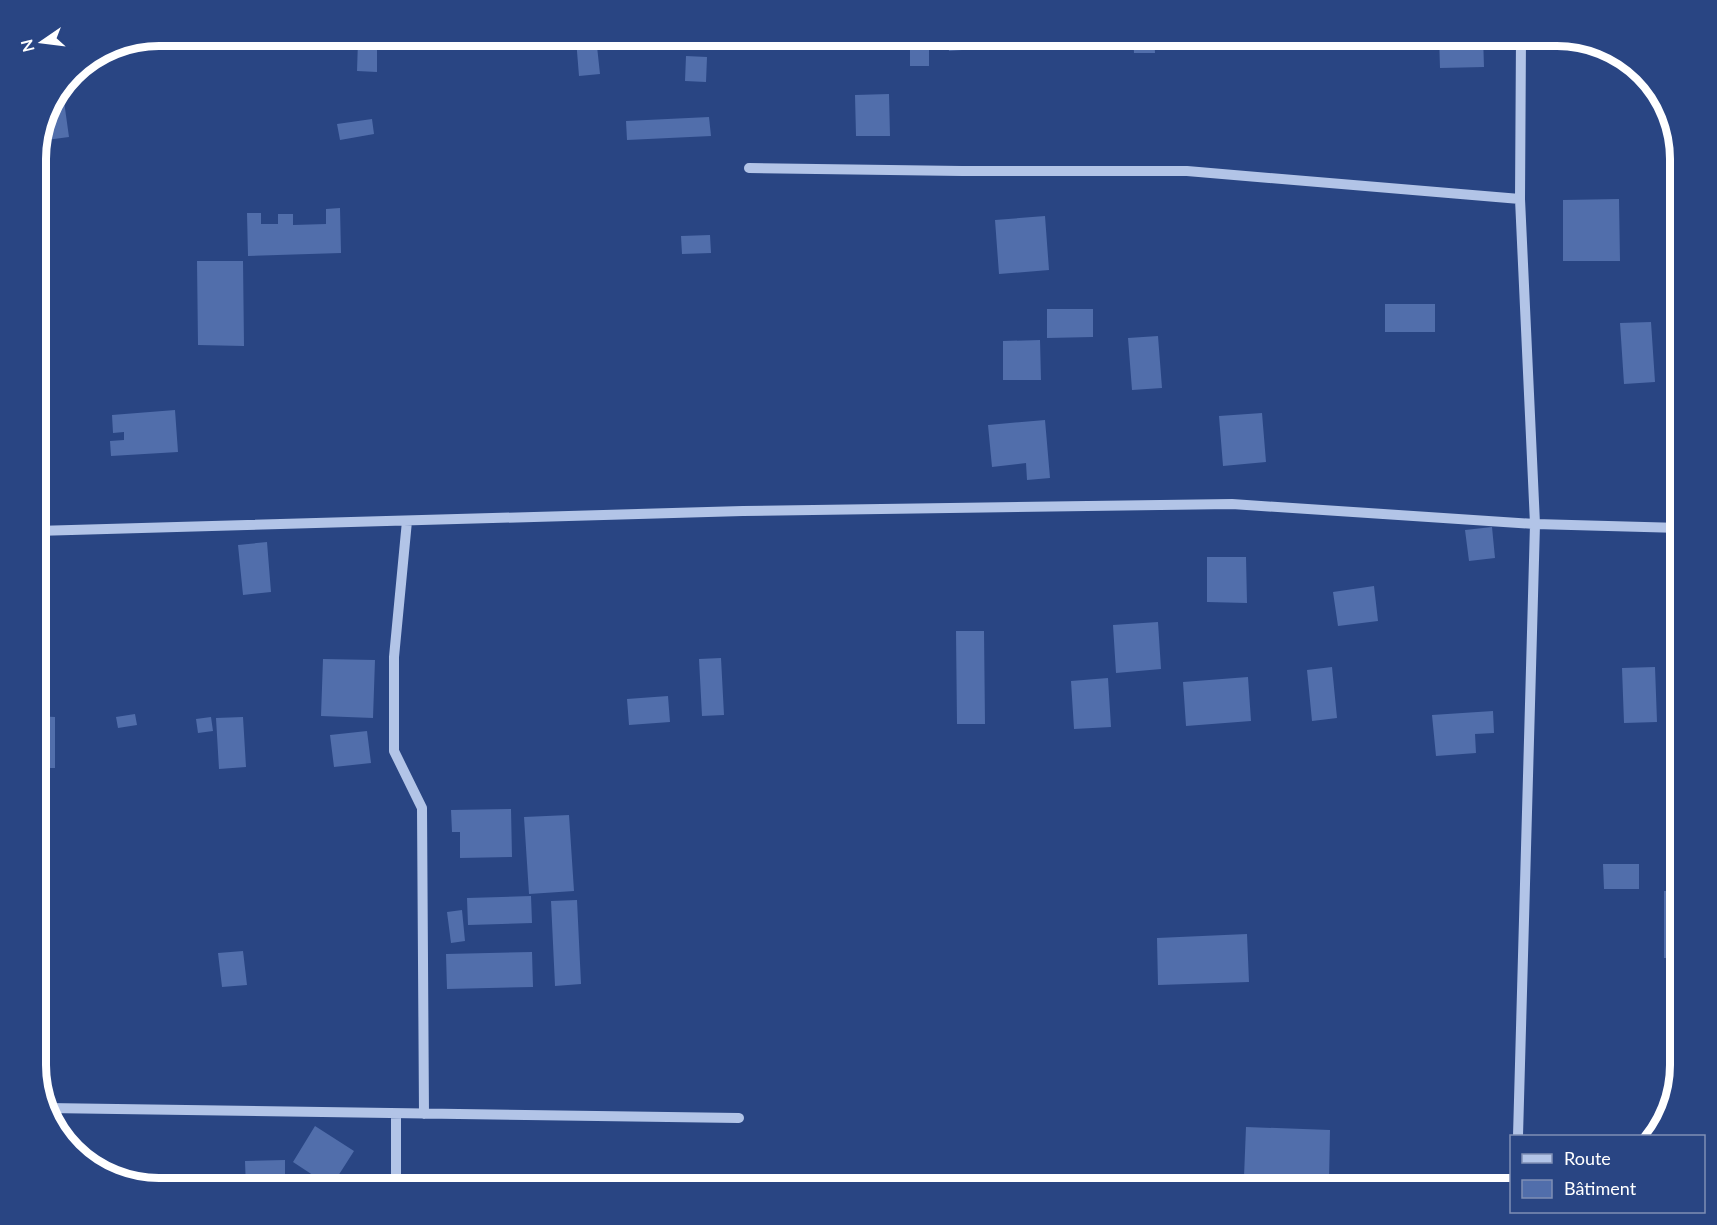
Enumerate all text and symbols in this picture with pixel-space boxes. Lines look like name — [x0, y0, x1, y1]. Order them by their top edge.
north arrow — [12, 12, 72, 72]
text: N — [16, 37, 38, 54]
legend — [1510, 1135, 1705, 1213]
text: Route — [1564, 1147, 1611, 1169]
text: Bâtiment — [1564, 1177, 1637, 1199]

